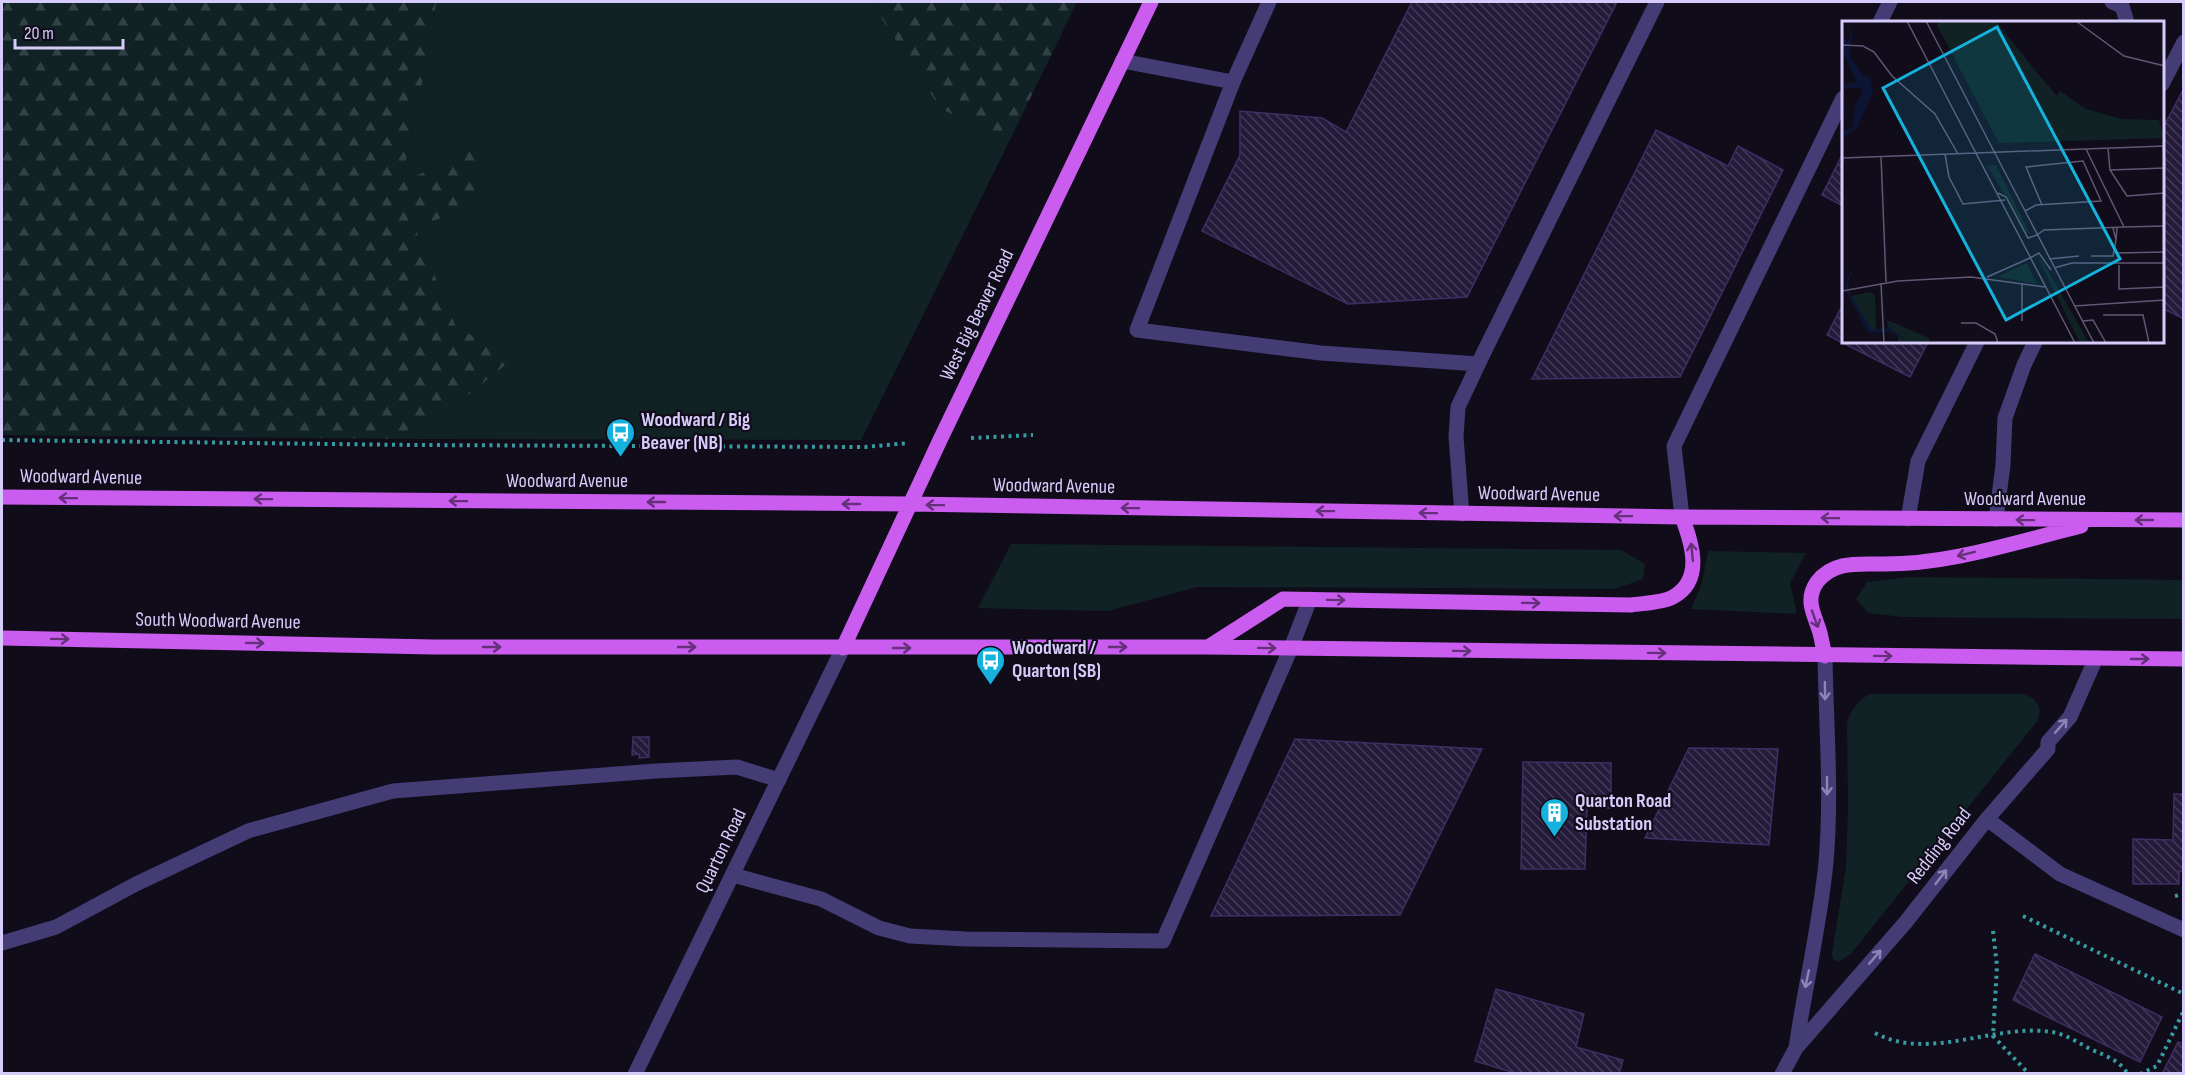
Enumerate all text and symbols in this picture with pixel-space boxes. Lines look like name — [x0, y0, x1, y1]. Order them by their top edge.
scale bar — [15, 12, 123, 50]
inset map — [1842, 21, 2164, 344]
text: 20 m — [24, 23, 54, 44]
street label: West Big Beaver Road — [935, 245, 1019, 385]
place label: Woodward / Big Beaver (NB) — [641, 408, 751, 455]
bus stop icon: Woodward / Big Beaver (NB) — [604, 416, 636, 458]
street label: Woodward Avenue — [20, 464, 142, 490]
street label: Woodward Avenue — [506, 469, 628, 493]
street label: Woodward Avenue — [993, 473, 1115, 499]
street label: Woodward Avenue — [1478, 481, 1600, 507]
street label: Woodward Avenue — [1964, 487, 2086, 511]
one-way arrow — [58, 492, 78, 504]
one-way arrow — [253, 494, 273, 505]
one-way arrow — [448, 495, 468, 507]
one-way arrow — [647, 497, 667, 508]
one-way arrow — [842, 498, 862, 510]
one-way arrow — [926, 499, 946, 510]
one-way arrow — [1121, 502, 1141, 514]
one-way arrow — [1316, 505, 1336, 517]
one-way arrow — [1419, 507, 1439, 519]
one-way arrow — [1614, 510, 1634, 522]
one-way arrow — [1821, 512, 1841, 524]
one-way arrow — [2016, 514, 2036, 525]
one-way arrow — [2135, 514, 2155, 526]
one-way arrow — [1686, 543, 1697, 563]
one-way arrow — [1957, 548, 1976, 560]
one-way arrow — [1326, 594, 1346, 606]
one-way arrow — [1521, 598, 1541, 609]
street label: South Woodward Avenue — [135, 608, 301, 634]
one-way arrow — [1810, 609, 1821, 628]
one-way arrow — [49, 634, 69, 645]
place label: Woodward / Quarton (SB) — [1012, 636, 1101, 683]
one-way arrow — [244, 637, 264, 649]
one-way arrow — [481, 641, 501, 653]
one-way arrow — [676, 641, 696, 653]
one-way arrow — [1107, 641, 1127, 653]
one-way arrow — [891, 642, 911, 654]
one-way arrow — [1256, 642, 1276, 654]
bus stop icon: Woodward / Quarton (SB) — [975, 644, 1007, 686]
one-way arrow — [1451, 645, 1471, 656]
one-way arrow — [1646, 647, 1666, 659]
one-way arrow — [1873, 650, 1893, 662]
one-way arrow — [2129, 653, 2149, 664]
one-way arrow — [1820, 681, 1831, 701]
one-way arrow — [2054, 719, 2068, 734]
one-way arrow — [1821, 775, 1833, 795]
place label: Quarton Road Substation — [1575, 789, 1671, 836]
building icon: Quarton Road Substation — [1538, 796, 1570, 838]
street label: Redding Road — [1902, 803, 1976, 889]
street label: Quarton Road — [690, 805, 752, 897]
one-way arrow — [1934, 870, 1947, 886]
one-way arrow — [1868, 950, 1882, 965]
one-way arrow — [1801, 969, 1812, 988]

